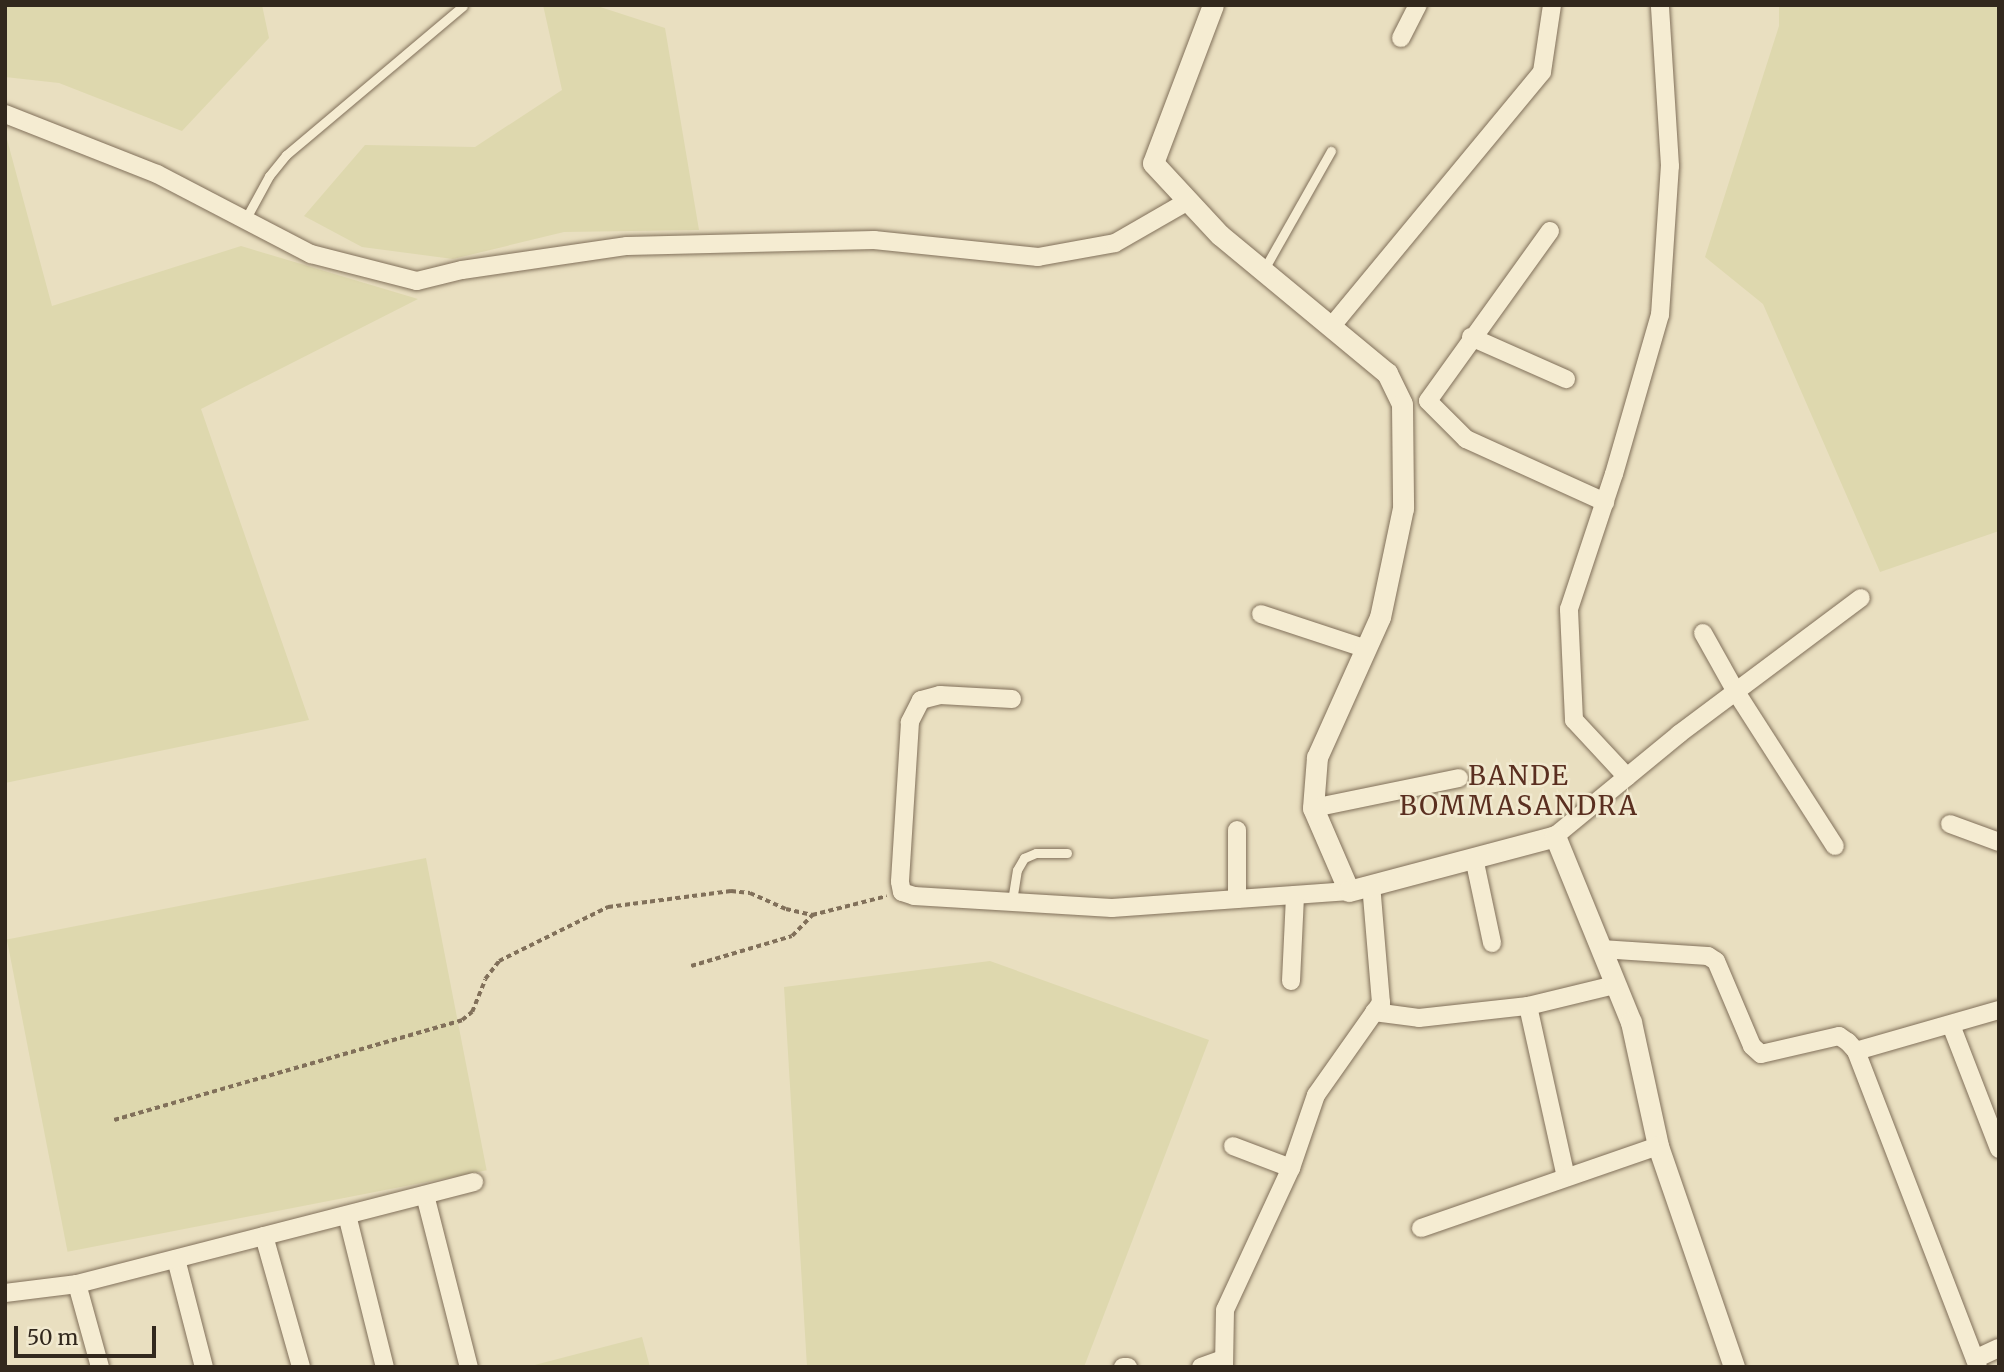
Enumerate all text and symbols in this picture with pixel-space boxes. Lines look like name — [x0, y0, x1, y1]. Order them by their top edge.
district label: BANDE BOMMASANDRA — [1401, 760, 1637, 822]
scale bar — [18, 1312, 159, 1356]
text: 50 m — [27, 1324, 78, 1351]

